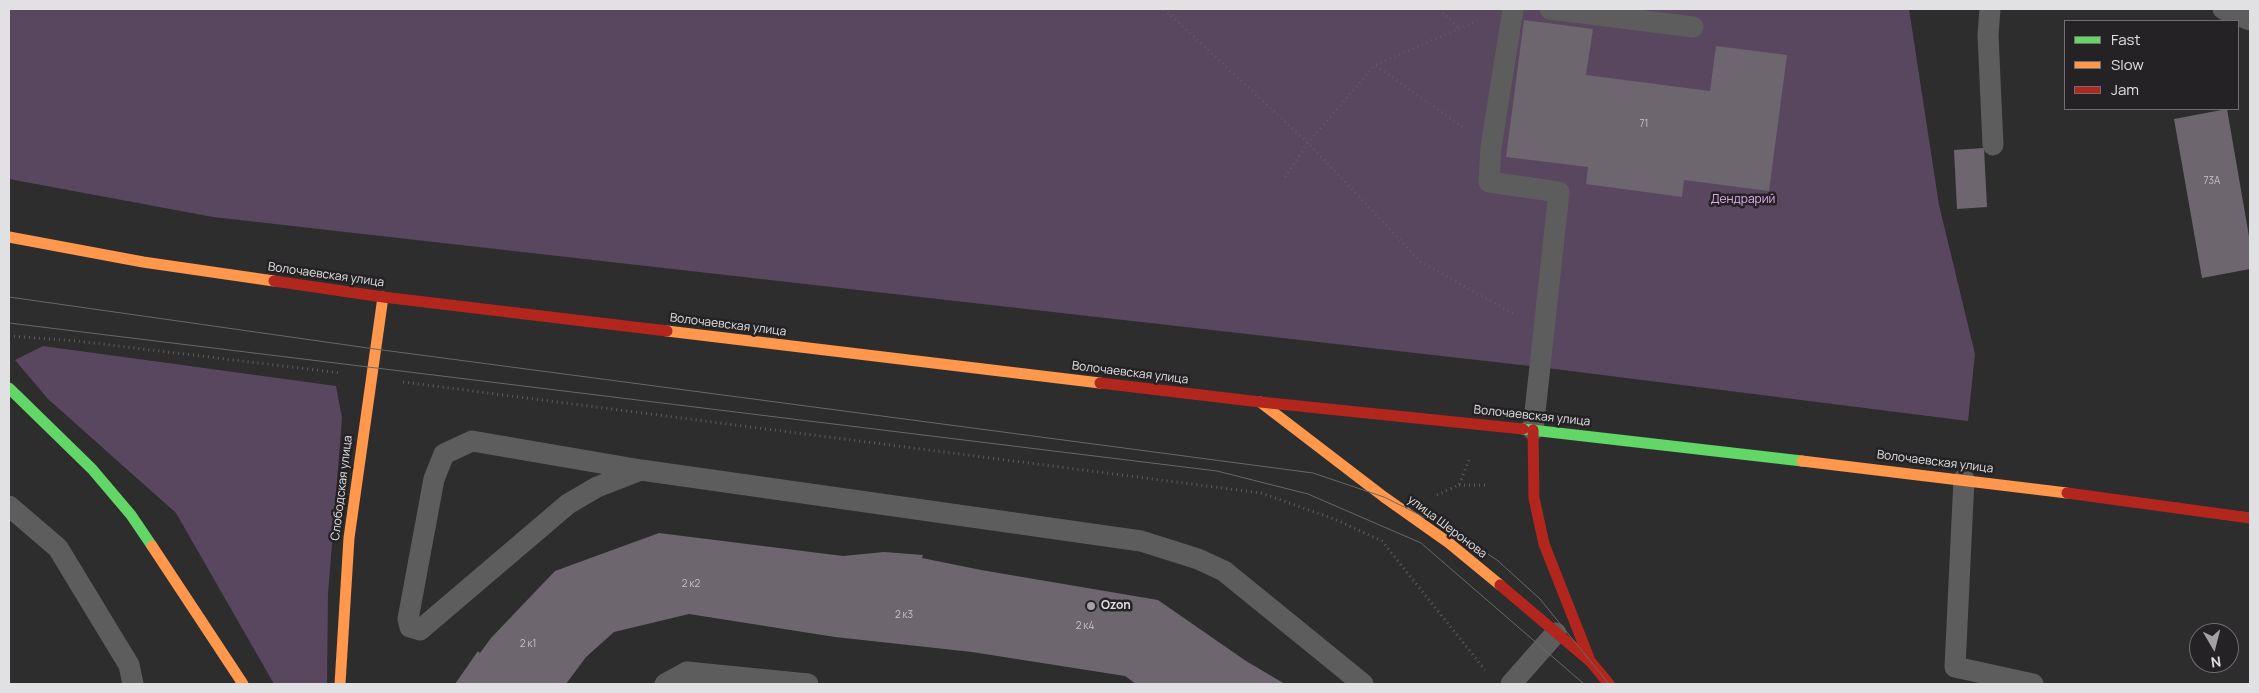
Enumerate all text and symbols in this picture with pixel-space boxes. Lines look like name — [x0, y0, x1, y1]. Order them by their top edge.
legend — [2064, 20, 2239, 110]
text: Fast — [2111, 29, 2140, 50]
text: Slow — [2111, 54, 2144, 75]
text: Jam — [2111, 79, 2139, 100]
house number: 71 — [1640, 118, 1648, 130]
house number: 73А — [2204, 175, 2220, 187]
park label: Дендрарий — [1711, 193, 1775, 207]
street label: Волочаевская улица — [267, 260, 385, 290]
street label: Волочаевская улица — [669, 311, 787, 339]
street label: Волочаевская улица — [1071, 359, 1189, 387]
street label: Волочаевская улица — [1473, 403, 1591, 429]
street label: Слободская улица — [328, 434, 356, 542]
street label: Волочаевская улица — [1876, 448, 1994, 476]
street label: улица Шеронова — [1404, 492, 1490, 562]
house number: 2 к2 — [682, 578, 700, 590]
place label: Ozon — [1101, 599, 1131, 613]
marker: Ozon — [1085, 600, 1097, 612]
house number: 2 к3 — [895, 609, 913, 621]
house number: 2 к4 — [1076, 620, 1094, 632]
north arrow — [2189, 623, 2239, 673]
house number: 2 к1 — [520, 638, 536, 650]
text: N — [2210, 652, 2222, 672]

